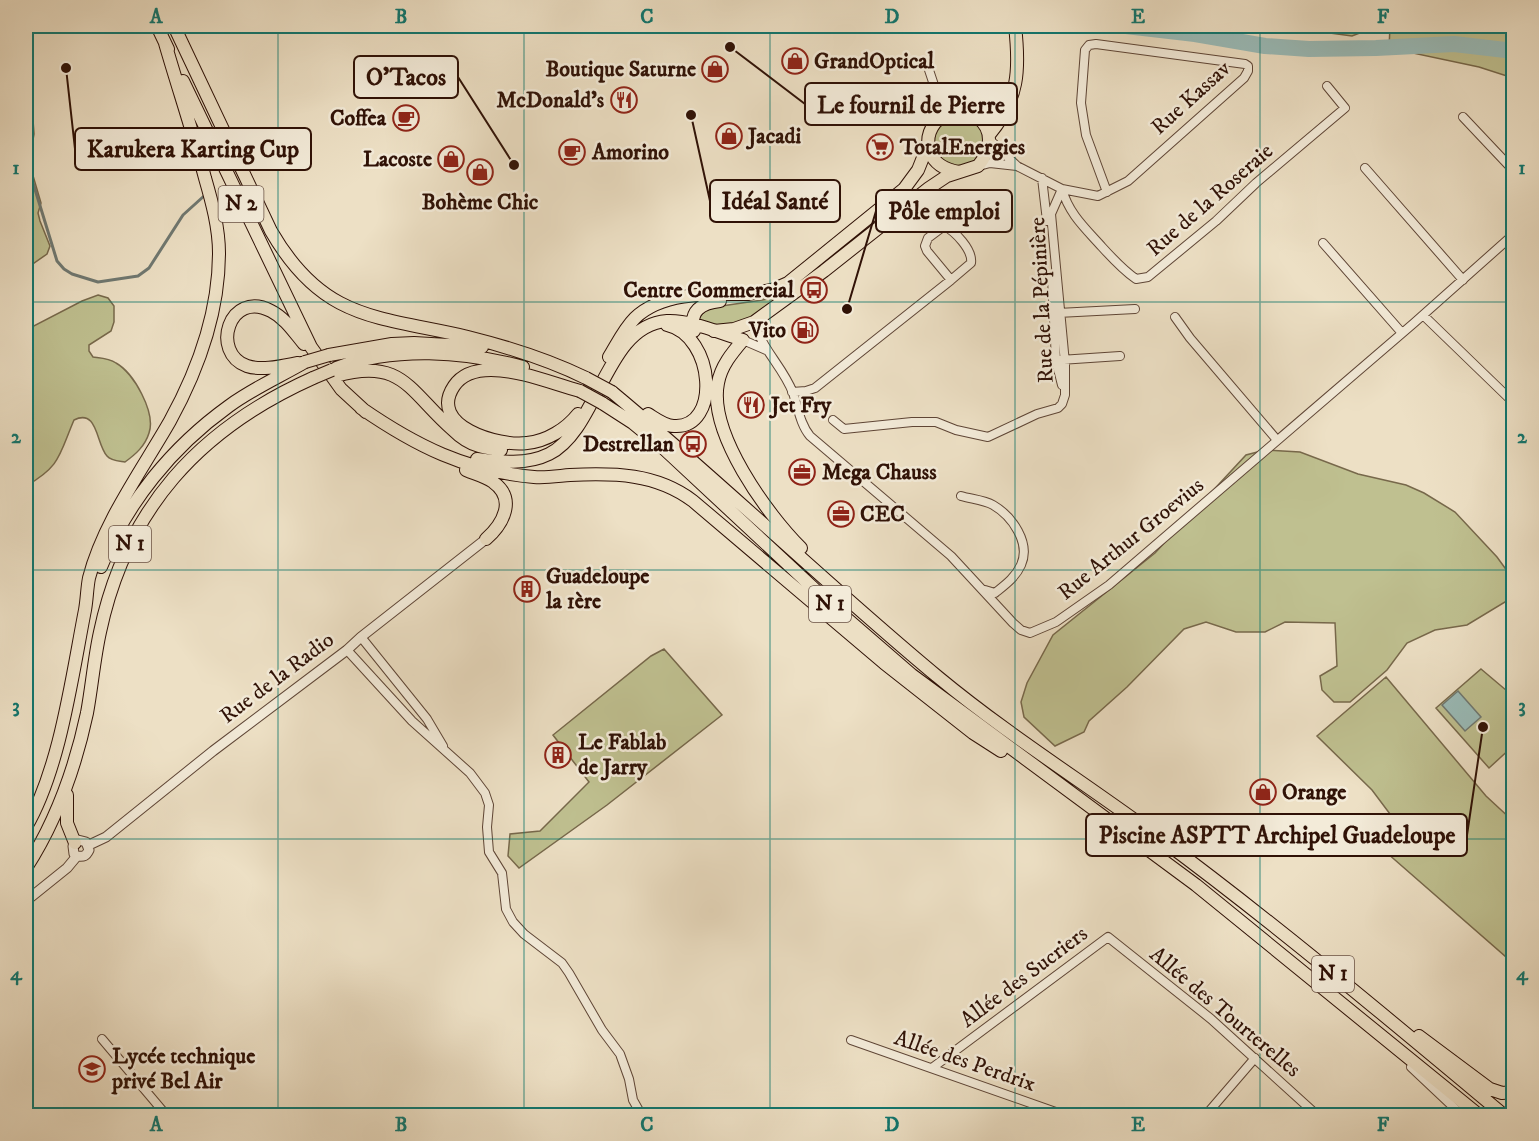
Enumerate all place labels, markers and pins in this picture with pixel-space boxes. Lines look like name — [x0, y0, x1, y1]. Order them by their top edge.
shop icon: GrandOptical — [780, 46, 810, 76]
place label: GrandOptical — [814, 48, 934, 75]
shop icon: Boutique Saturne — [700, 54, 730, 84]
callout: O'Tacos — [354, 56, 458, 98]
place label: Boutique Saturne — [545, 56, 696, 83]
callout: Le fournil de Pierre — [805, 83, 1017, 125]
restaurant icon: McDonald's — [609, 85, 639, 115]
place label: McDonald's — [497, 87, 605, 114]
cafe icon: Coffea — [391, 103, 421, 133]
place label: Coffea — [330, 105, 387, 132]
shop icon: Jacadi — [714, 121, 744, 151]
place label: Jacadi — [745, 123, 801, 150]
callout: Karukera Karting Cup — [75, 128, 311, 170]
supermarket icon: TotalEnergies — [865, 132, 895, 162]
place label: TotalEnergies — [899, 134, 1026, 161]
cafe icon: Amorino — [557, 137, 587, 167]
place label: Amorino — [591, 139, 669, 166]
shop icon: Lacoste — [436, 144, 466, 174]
place label: Lacoste — [363, 146, 432, 173]
shop icon: Bohème Chic — [465, 157, 495, 187]
callout: Idéal Santé — [710, 180, 840, 222]
place label: Bohème Chic — [422, 189, 539, 216]
callout: Pôle emploi — [876, 190, 1012, 232]
bus stop icon: Centre Commercial — [799, 275, 829, 305]
place label: Centre Commercial — [623, 277, 794, 304]
fuel station icon: Vito — [790, 315, 820, 345]
place label: Vito — [748, 317, 786, 344]
restaurant icon: Jet Fry — [736, 390, 766, 420]
place label: Jet Fry — [768, 392, 832, 419]
bus stop icon: Destrellan — [678, 429, 708, 459]
place label: Destrellan — [583, 431, 675, 458]
office icon: Mega Chauss — [787, 457, 817, 487]
place label: Mega Chauss — [822, 459, 937, 486]
office icon: CEC — [826, 499, 856, 529]
place label: CEC — [860, 501, 905, 528]
place label: Guadeloupe la 1ère — [545, 563, 649, 615]
building icon: Guadeloupe la 1ère — [512, 574, 542, 604]
place label: Le Fablab de Jarry — [578, 729, 666, 781]
building icon: Le Fablab de Jarry — [543, 740, 573, 770]
shop icon: Orange — [1248, 777, 1278, 807]
place label: Orange — [1282, 779, 1346, 806]
callout: Piscine ASPTT Archipel Guadeloupe — [1086, 814, 1467, 856]
place label: Lycée technique privé Bel Air — [111, 1043, 255, 1095]
school or university icon: Lycée technique privé Bel Air — [77, 1054, 107, 1084]

